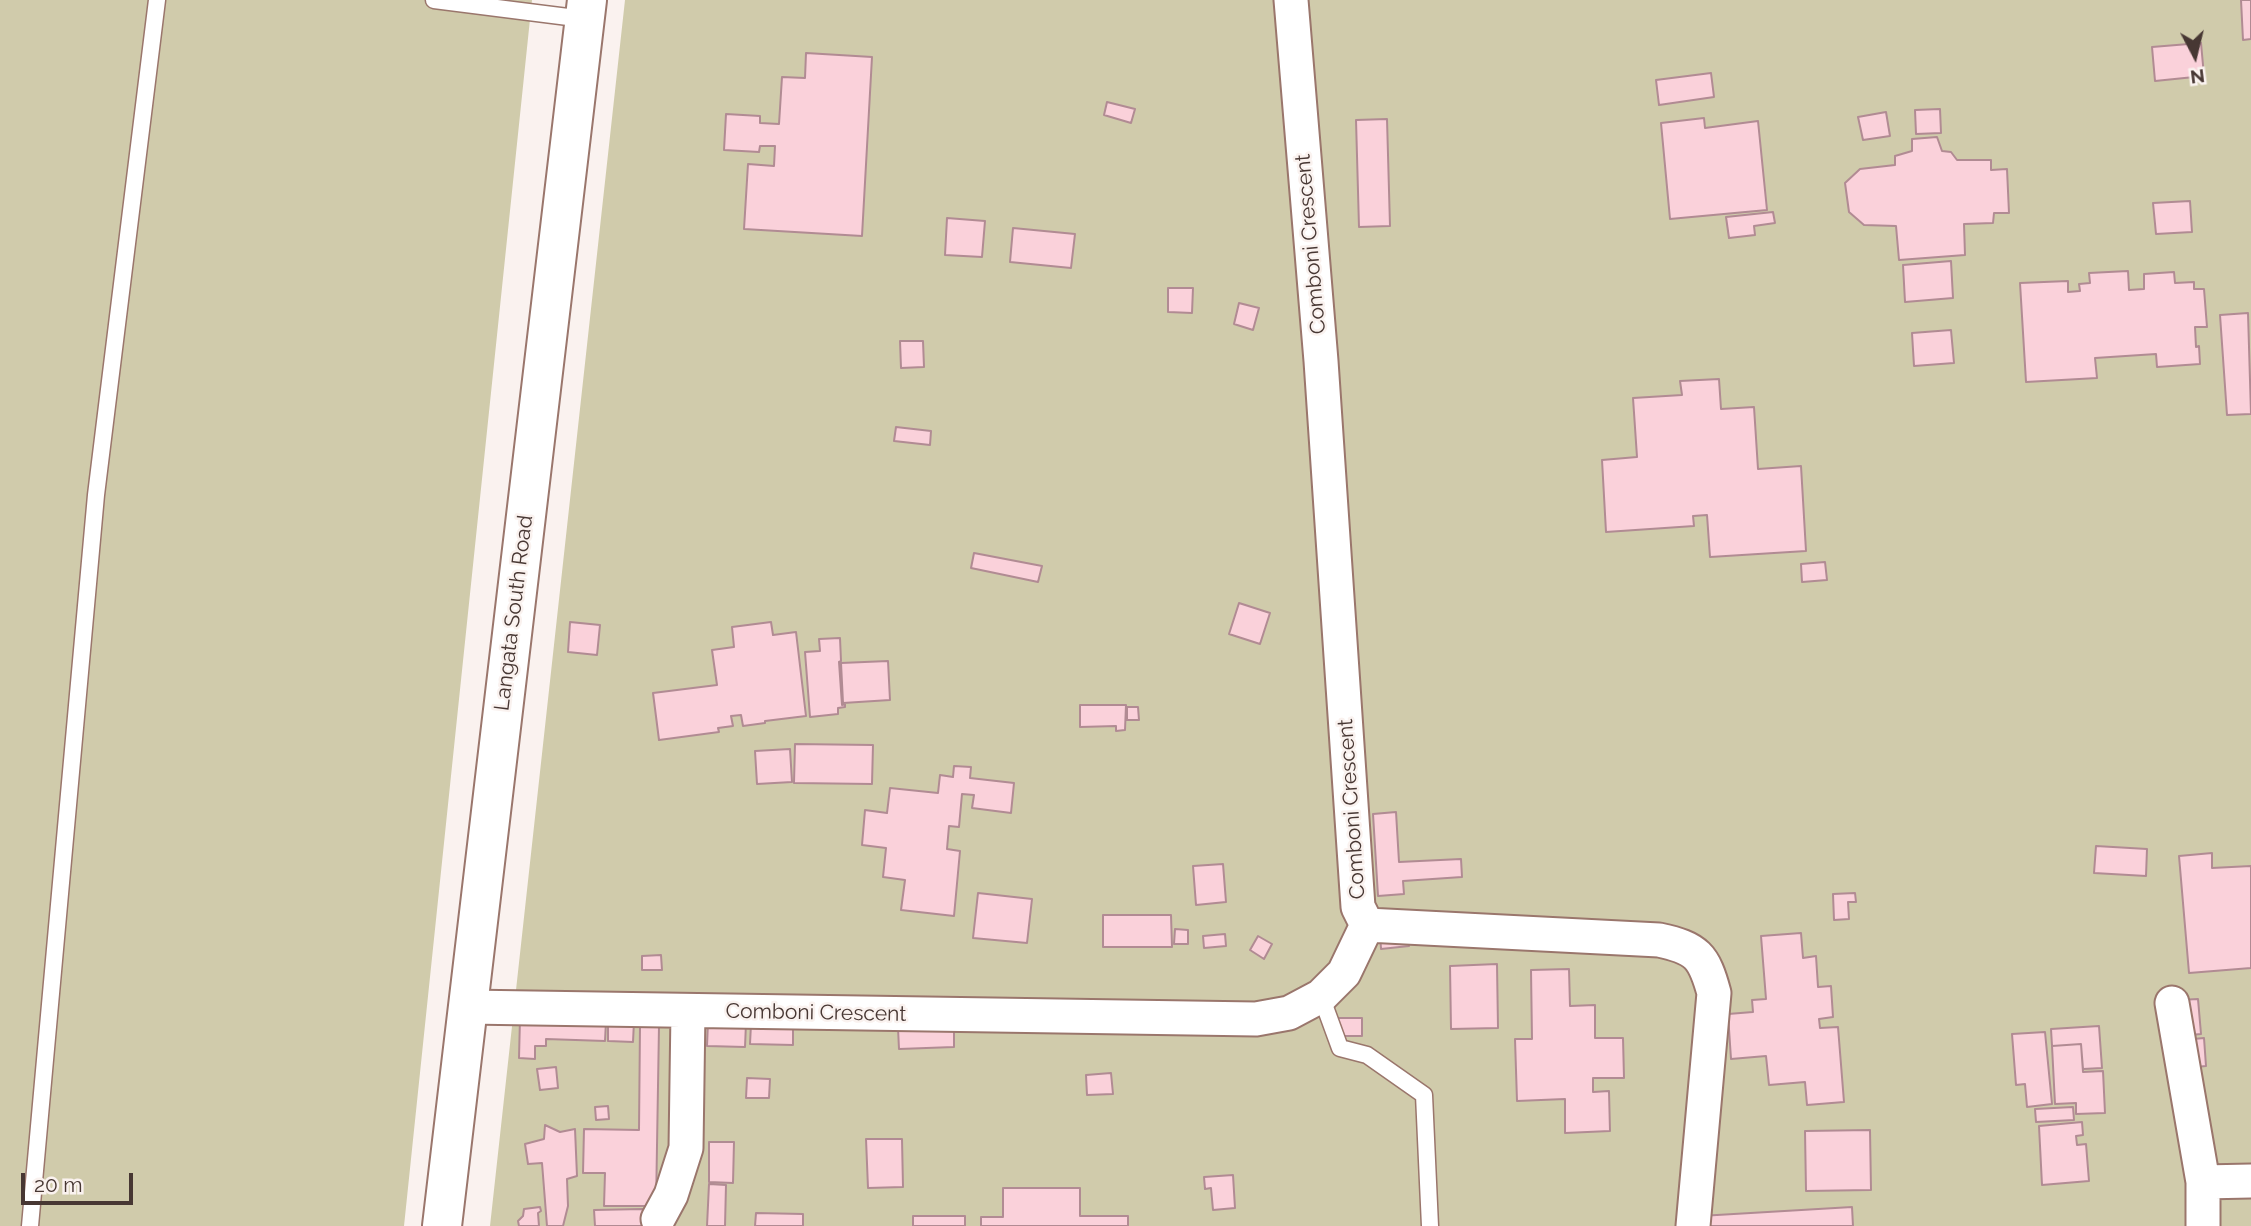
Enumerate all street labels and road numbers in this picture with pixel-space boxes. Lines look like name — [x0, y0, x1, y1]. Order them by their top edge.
street label: Comboni Crescent — [1291, 153, 1331, 335]
street label: Langata South Road — [490, 514, 538, 712]
street label: Comboni Crescent — [1333, 718, 1371, 900]
street label: Comboni Crescent — [725, 999, 907, 1027]

